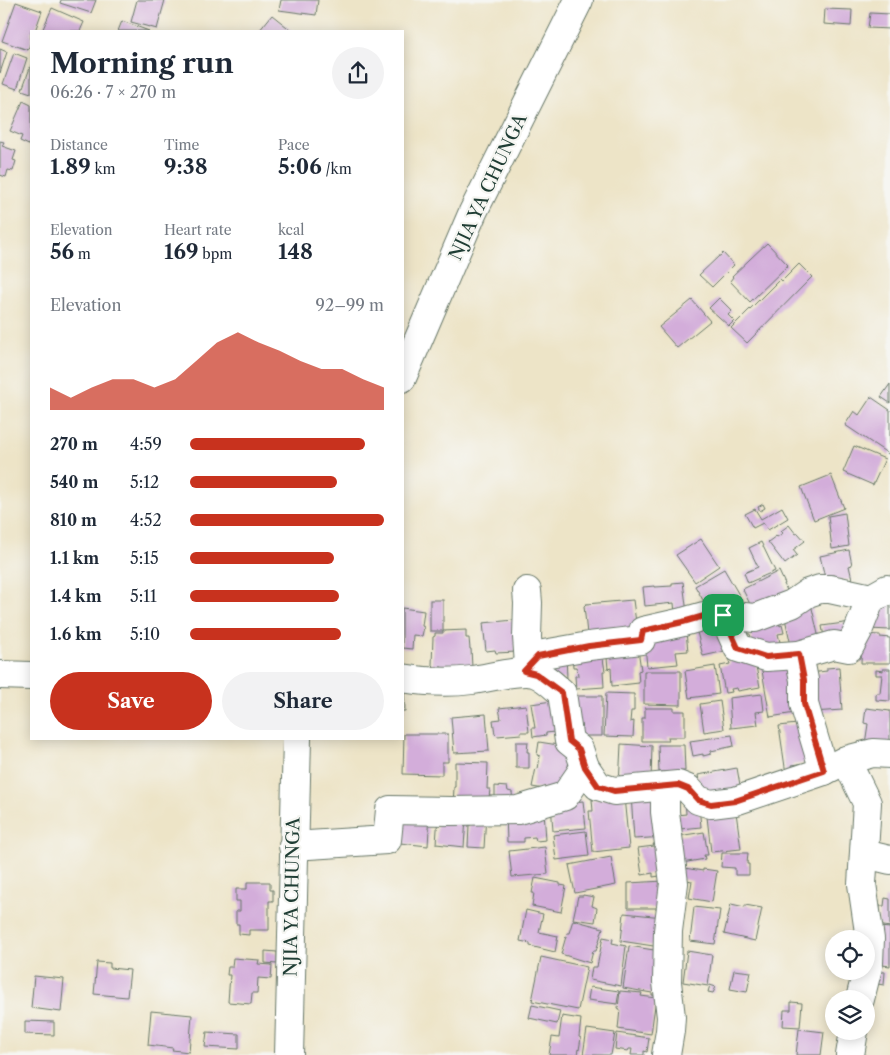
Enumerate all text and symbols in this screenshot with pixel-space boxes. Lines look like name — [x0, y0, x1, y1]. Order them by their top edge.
text: Morning run — [50, 46, 234, 80]
button: share — [332, 47, 384, 99]
text: 06:26 · 7 × 270 m — [50, 82, 176, 102]
street label: NJIA YA CHUNGA — [444, 110, 532, 264]
text: Distance — [50, 136, 108, 154]
text: Time — [164, 136, 199, 154]
text: Pace — [278, 136, 310, 154]
text: 1.89 — [50, 154, 91, 179]
text: 9:38 — [164, 154, 208, 179]
text: 5:06 — [278, 154, 322, 179]
text: km — [91, 160, 116, 178]
text: /km — [322, 160, 352, 178]
text: Elevation — [50, 221, 113, 239]
text: Heart rate — [164, 221, 231, 239]
text: kcal — [278, 221, 304, 239]
text: 56 — [50, 239, 74, 264]
text: 169 — [164, 239, 199, 264]
text: 148 — [278, 239, 313, 264]
text: m — [74, 245, 91, 263]
text: bpm — [199, 245, 232, 263]
text: Elevation — [50, 295, 121, 315]
text: 92–99 m — [316, 295, 384, 315]
text: 270 m — [50, 434, 98, 454]
text: 4:59 — [130, 434, 162, 454]
text: 540 m — [50, 472, 98, 492]
text: 5:12 — [130, 472, 159, 492]
text: 810 m — [50, 510, 97, 530]
text: 4:52 — [130, 510, 162, 530]
text: 1.1 km — [50, 548, 99, 568]
text: 5:15 — [130, 548, 159, 568]
text: 1.4 km — [50, 586, 102, 606]
text: 5:11 — [130, 586, 157, 606]
pin — [702, 594, 744, 636]
icon: arrive — [709, 601, 737, 629]
text: 1.6 km — [50, 624, 102, 644]
text: 5:10 — [130, 624, 160, 644]
button: Save — [50, 672, 212, 730]
button: Share — [222, 672, 384, 730]
street label: NJIA YA CHUNGA — [280, 817, 304, 977]
map controls — [825, 930, 875, 1040]
button: locate — [825, 930, 875, 980]
button: layers — [825, 990, 875, 1040]

